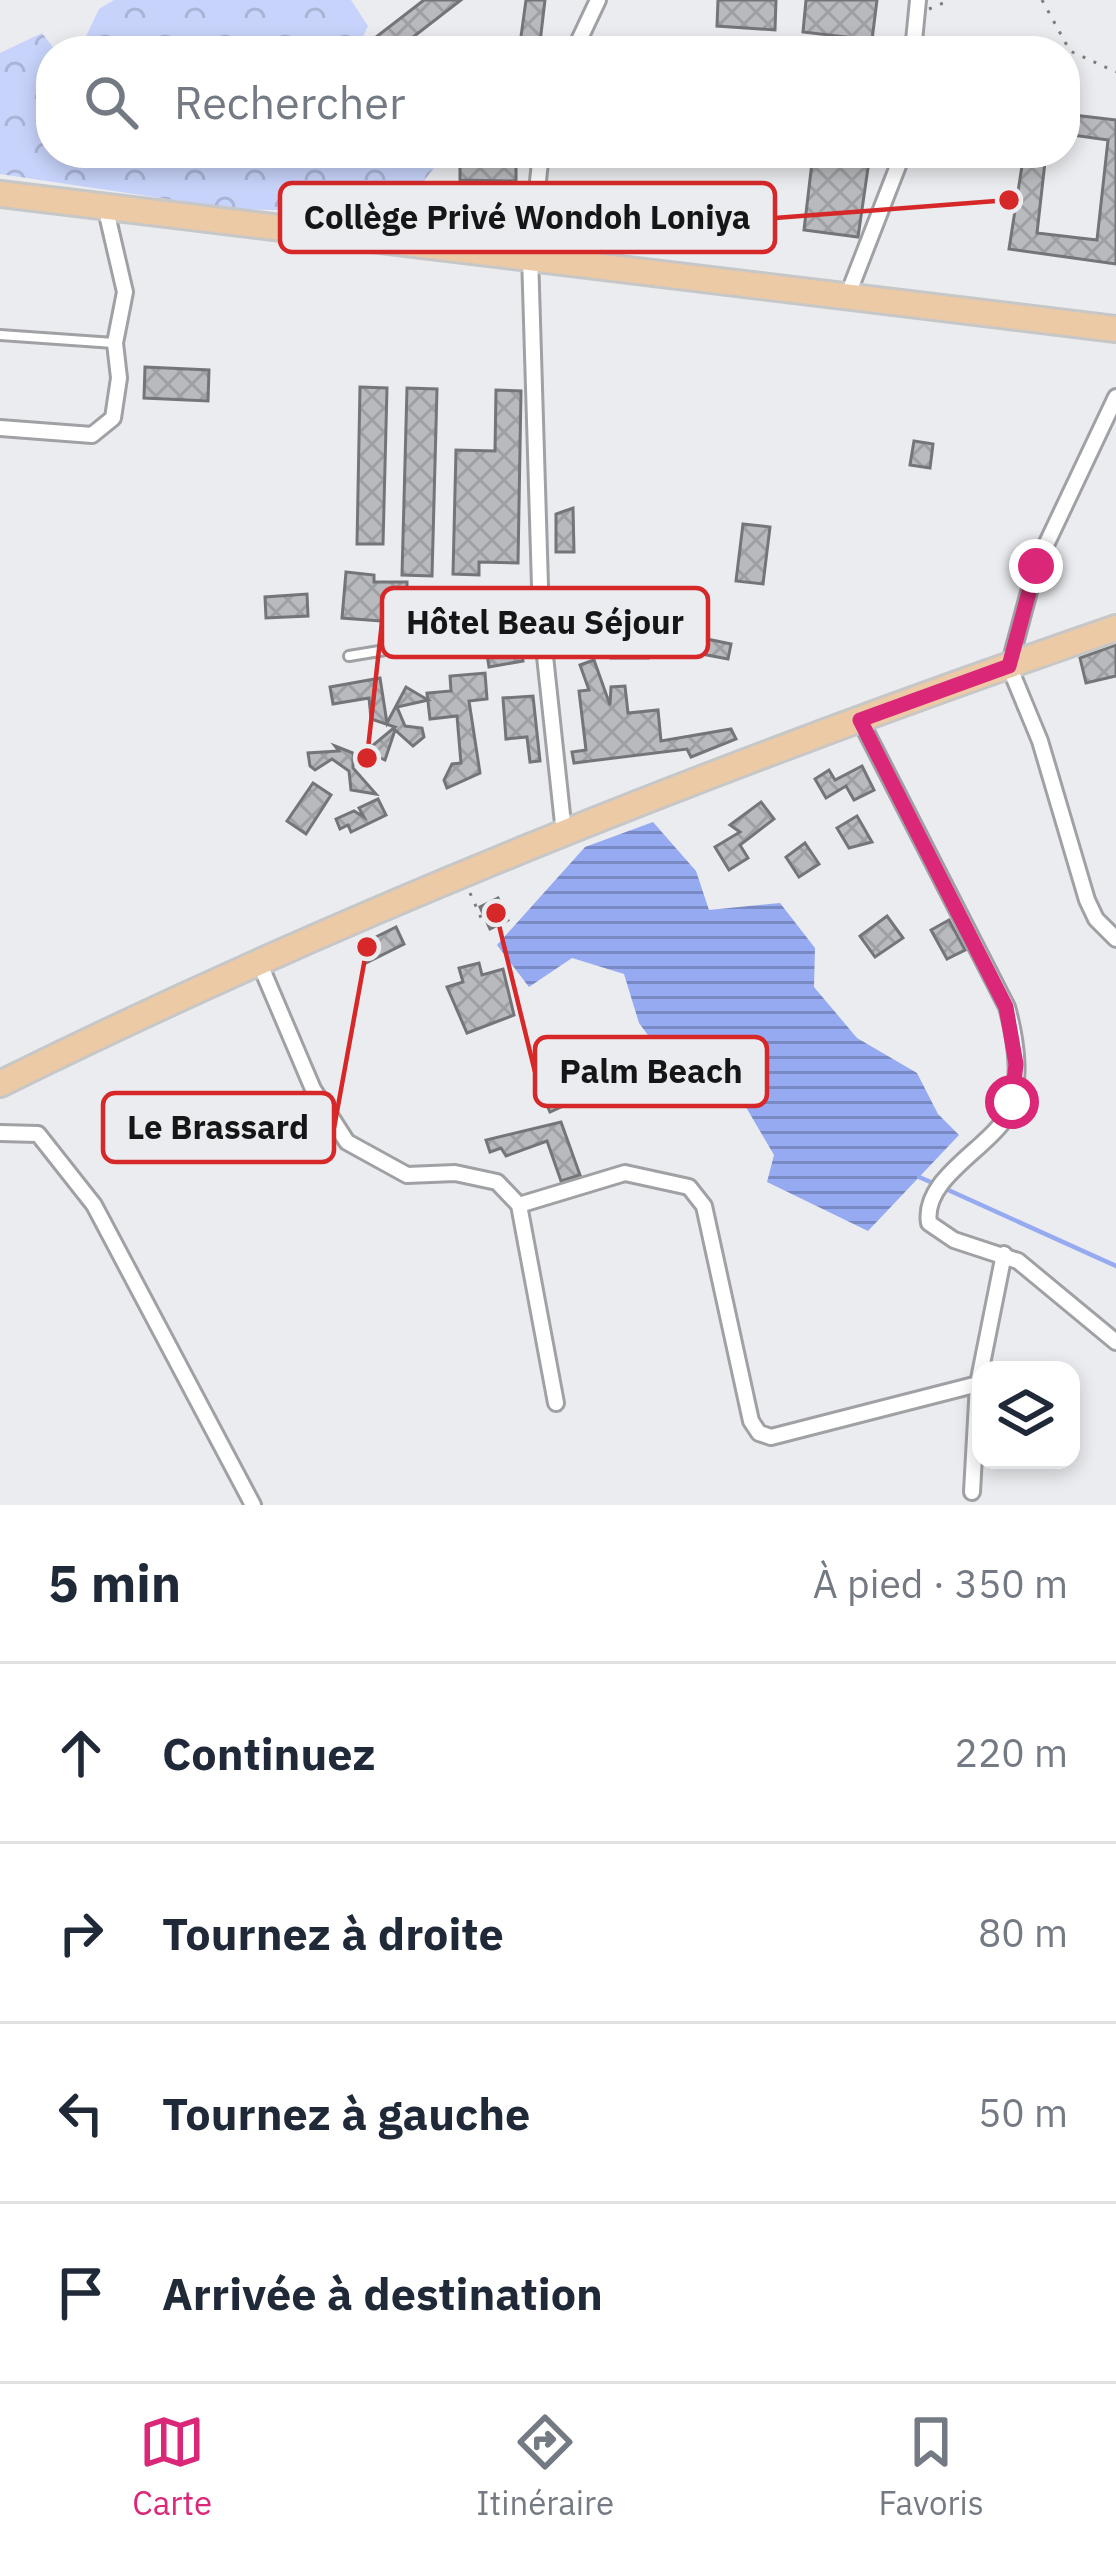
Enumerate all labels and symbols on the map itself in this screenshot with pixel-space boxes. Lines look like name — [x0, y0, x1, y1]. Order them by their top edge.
callout: Collège Privé Wondoh Loniya — [280, 183, 775, 252]
text: Collège Privé Wondoh Loniya — [303, 195, 751, 238]
route end — [1009, 539, 1063, 593]
callout: Hôtel Beau Séjour — [382, 588, 708, 657]
text: Hôtel Beau Séjour — [406, 600, 684, 643]
callout: Palm Beach — [535, 1037, 767, 1106]
text: Palm Beach — [559, 1049, 743, 1092]
route start — [985, 1075, 1039, 1129]
callout: Le Brassard — [103, 1093, 334, 1162]
text: Le Brassard — [127, 1105, 309, 1148]

